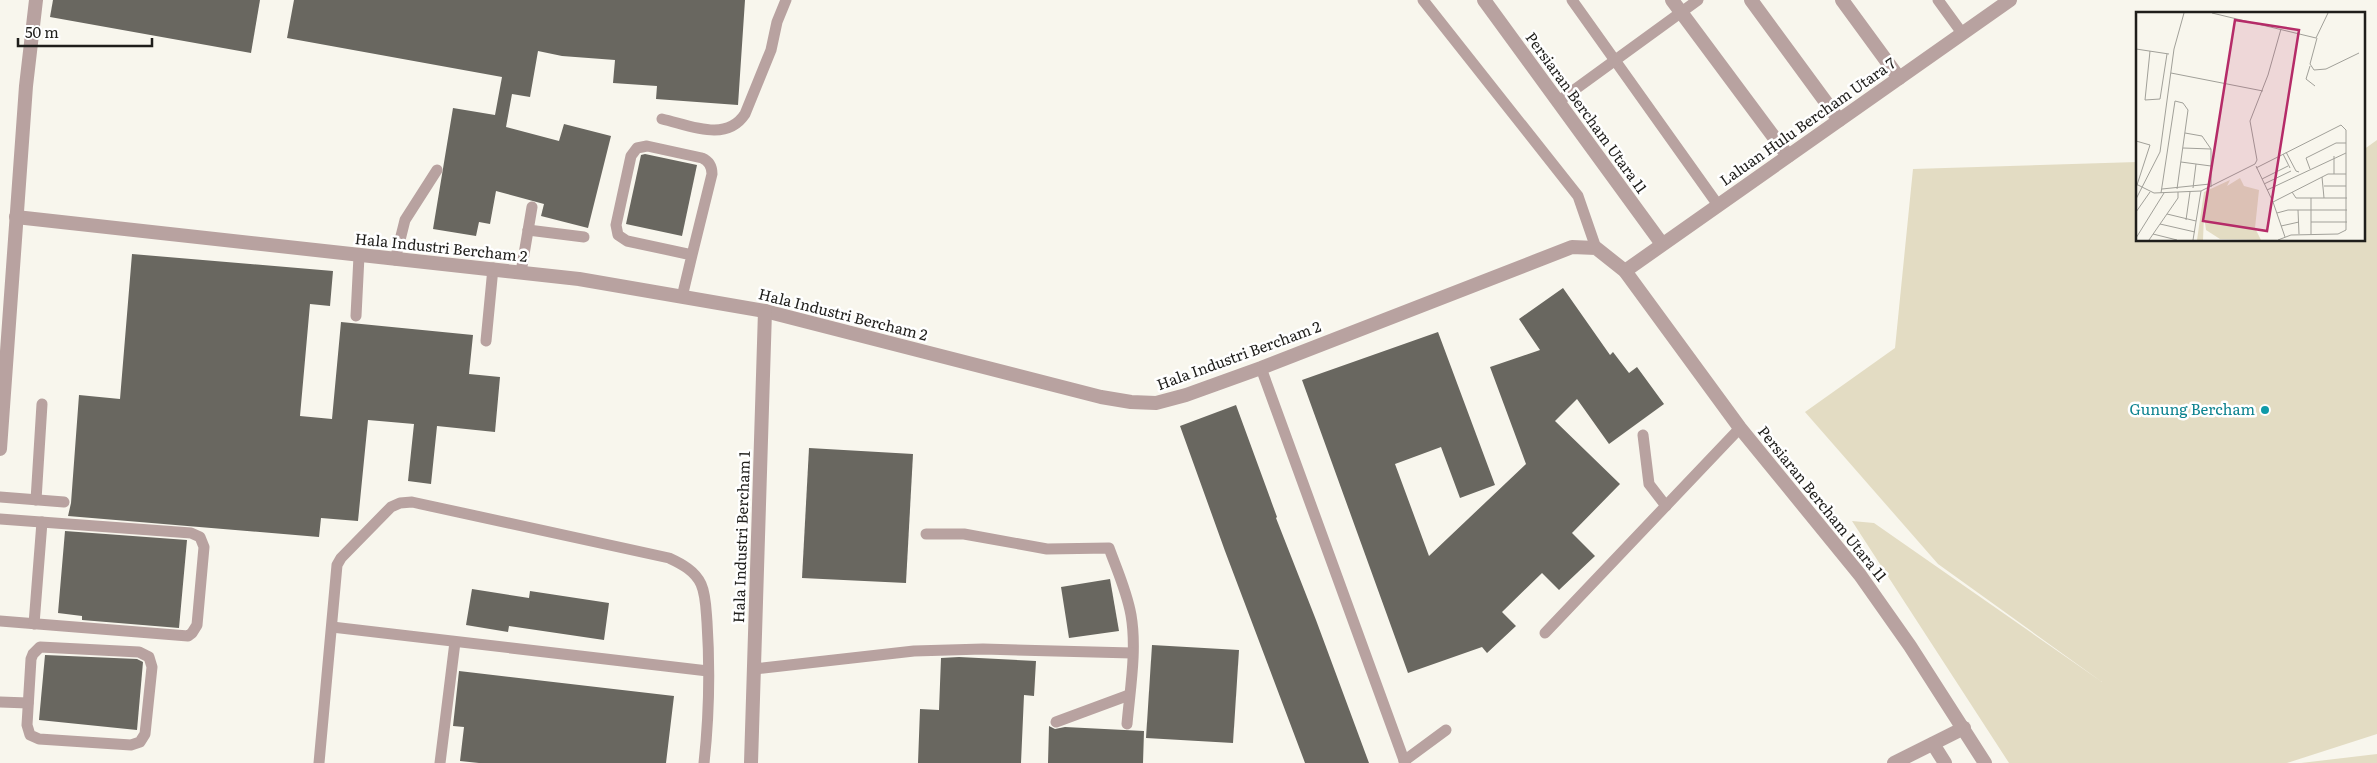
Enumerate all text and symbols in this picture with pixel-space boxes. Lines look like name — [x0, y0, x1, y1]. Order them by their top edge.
inset map — [2136, 12, 2364, 241]
scale bar — [18, 15, 151, 47]
text: 50 m — [25, 20, 59, 43]
street label: Persiaran Bercham Utara 11 — [1521, 27, 1654, 198]
street label: Laluan Hulu Bercham Utara 7 — [1714, 51, 1900, 191]
street label: Hala Industri Bercham 2 — [354, 226, 529, 267]
street label: Hala Industri Bercham 2 — [756, 281, 931, 346]
street label: Hala Industri Bercham 2 — [1153, 314, 1324, 395]
place label: Gunung Bercham — [2130, 397, 2255, 420]
marker: Gunung Bercham — [2259, 404, 2271, 416]
street label: Persiaran Bercham Utara 11 — [1753, 420, 1893, 586]
street label: Hala Industri Bercham 1 — [726, 451, 755, 623]

